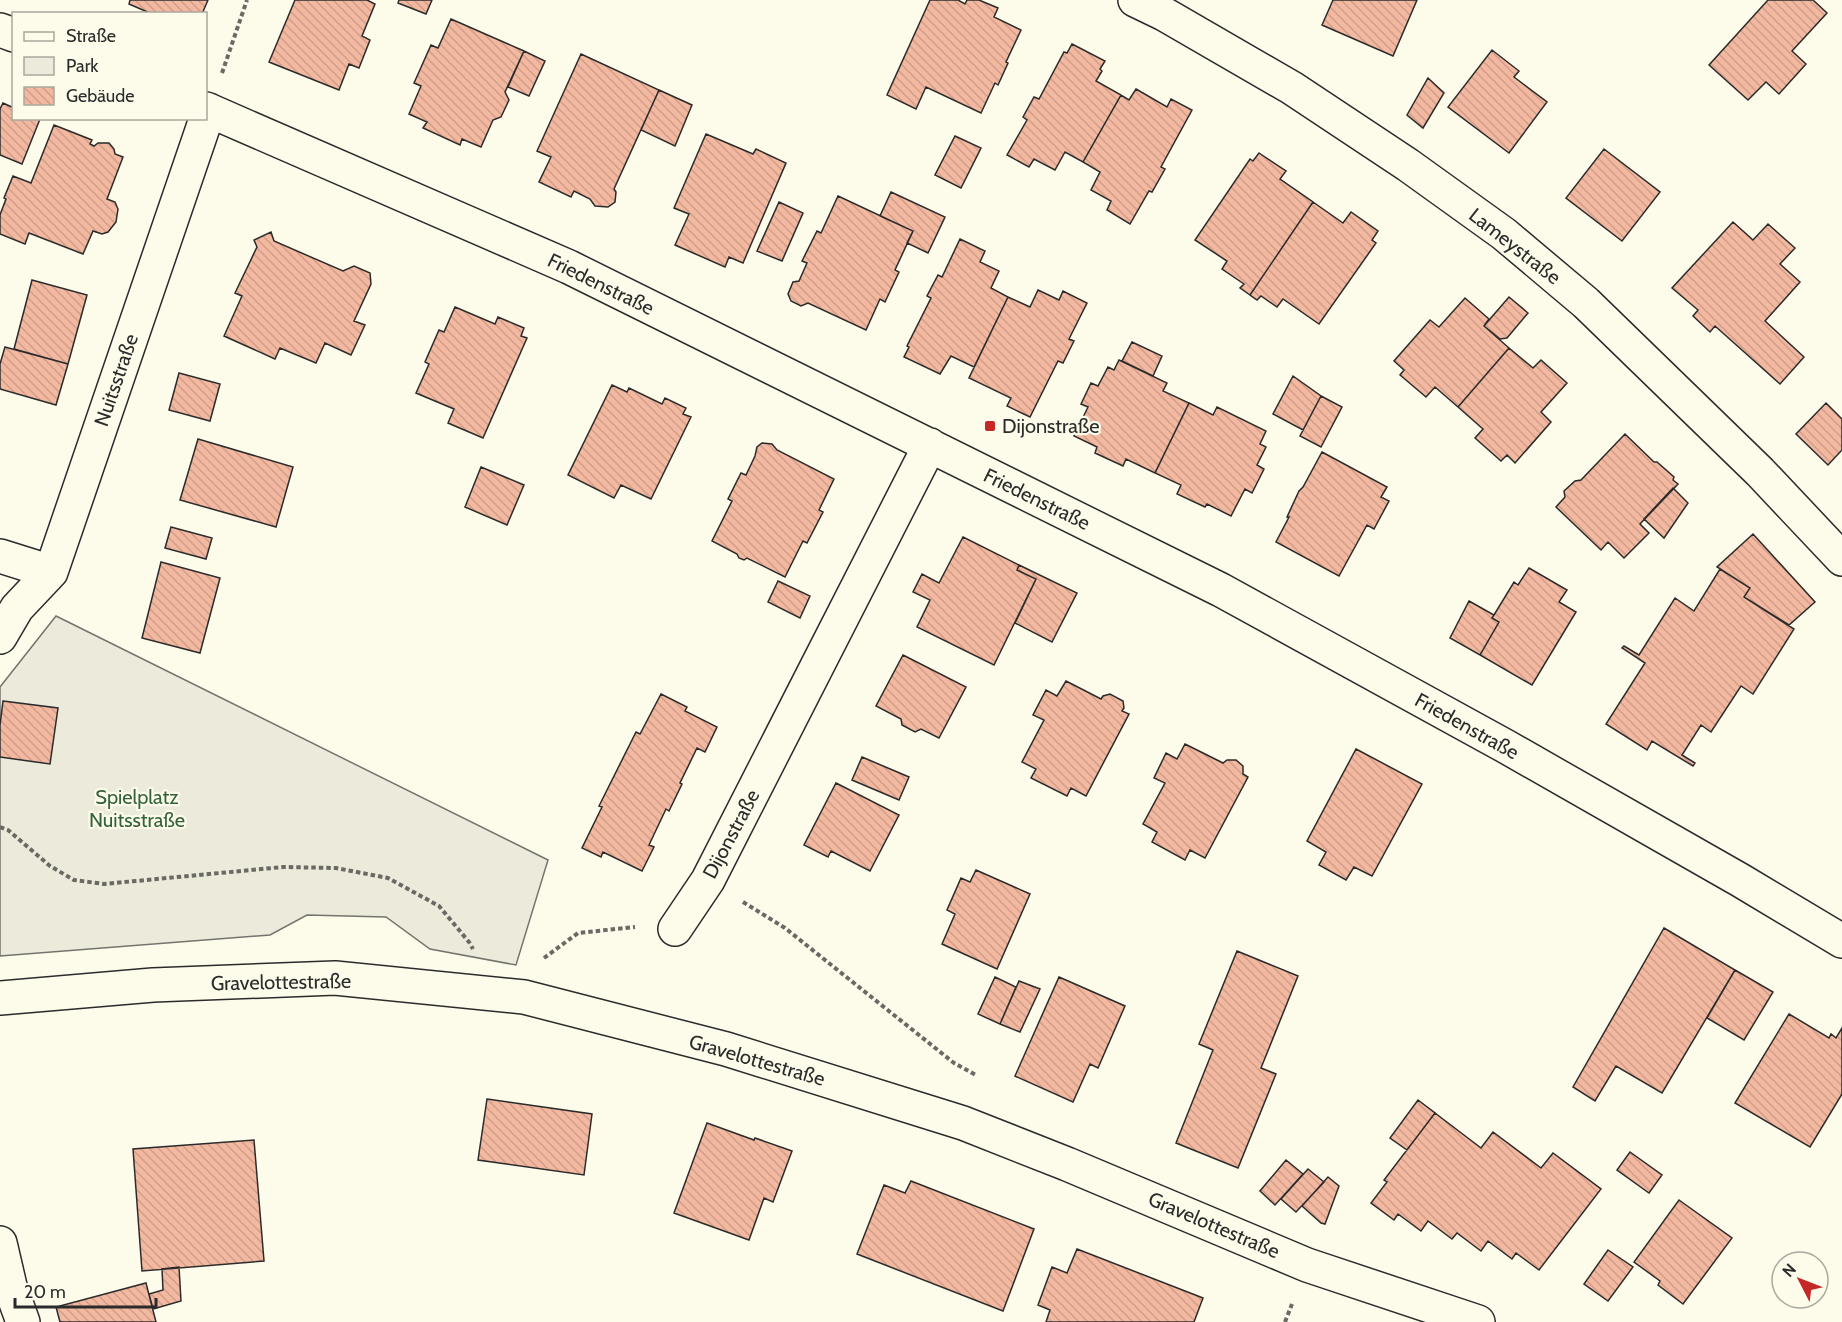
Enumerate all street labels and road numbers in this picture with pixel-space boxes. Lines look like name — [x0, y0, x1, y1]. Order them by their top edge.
street label: Lameystraße — [1464, 203, 1566, 289]
street label: Friedenstraße — [544, 248, 658, 320]
street label: Nuitsstraße — [89, 331, 143, 429]
street label: Friedenstraße — [980, 463, 1094, 535]
street label: Friedenstraße — [1411, 688, 1523, 764]
street label: Dijonstraße — [698, 785, 764, 883]
street label: Gravelottestraße — [211, 969, 351, 995]
street label: Gravelottestraße — [686, 1029, 828, 1091]
street label: Gravelottestraße — [1145, 1187, 1283, 1263]

